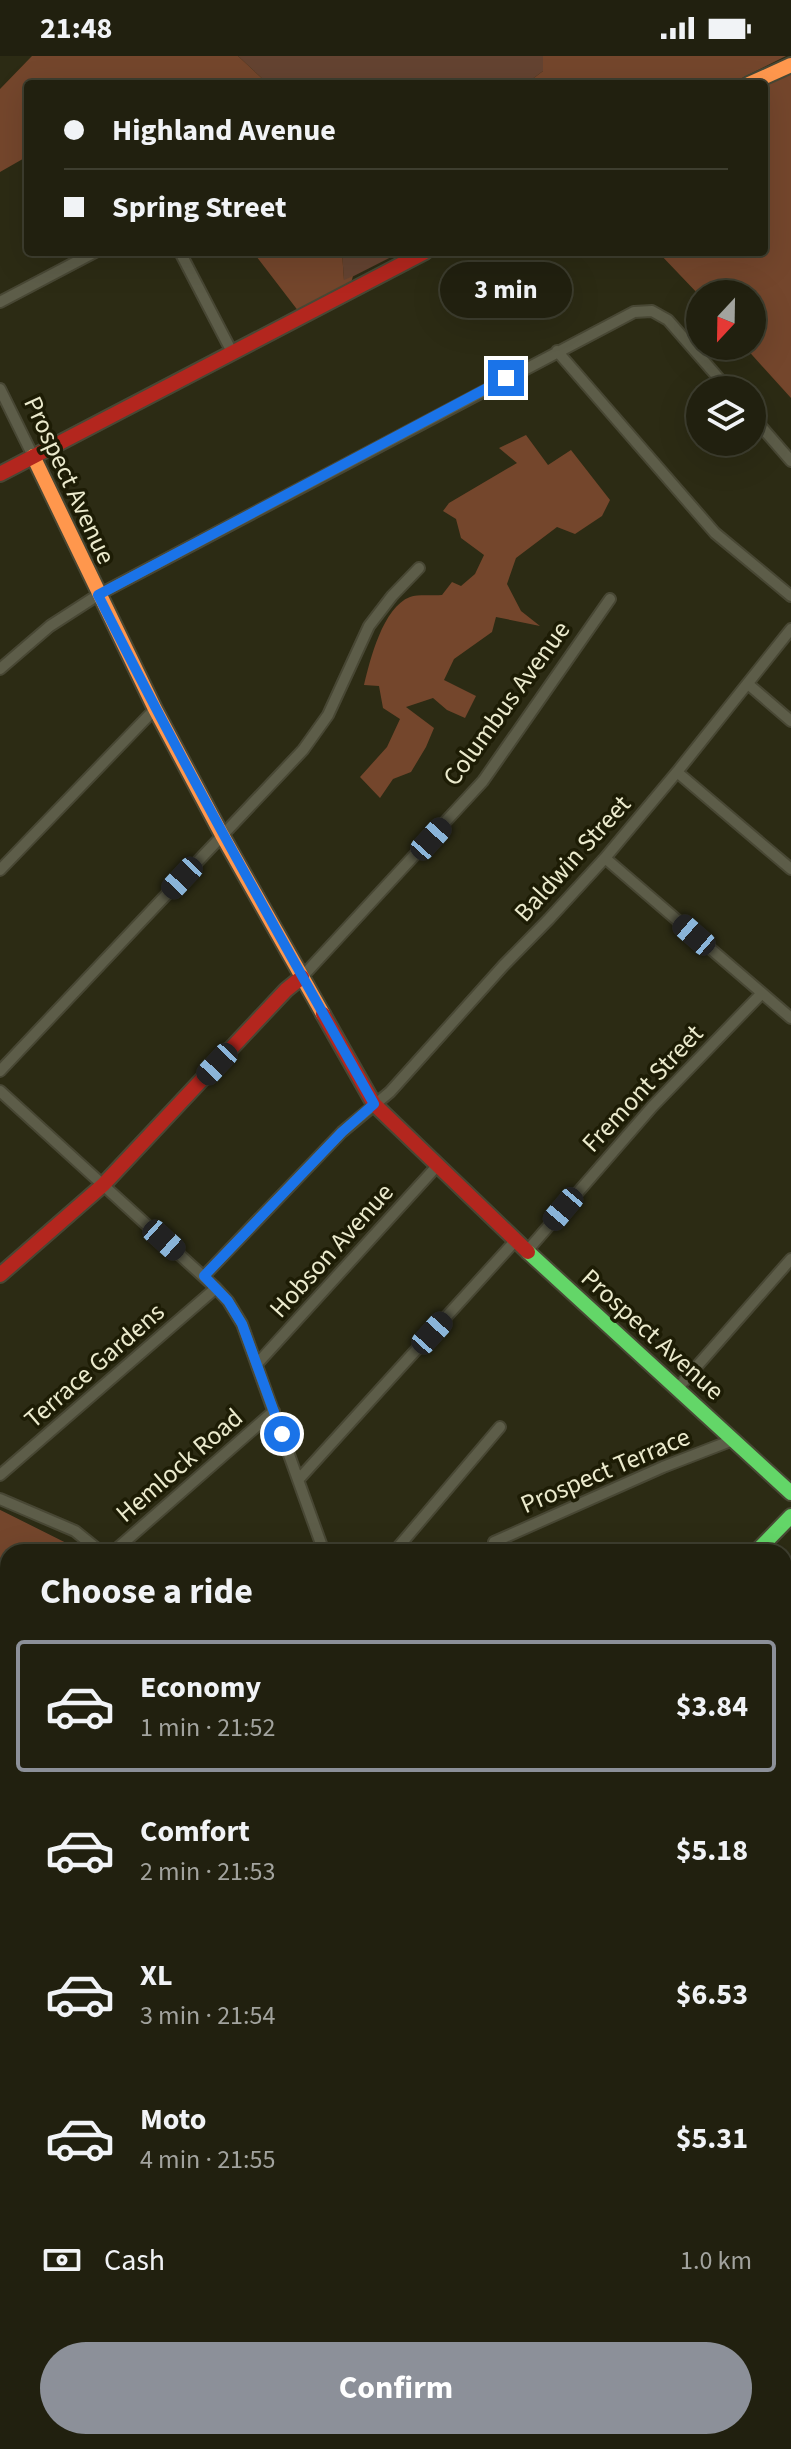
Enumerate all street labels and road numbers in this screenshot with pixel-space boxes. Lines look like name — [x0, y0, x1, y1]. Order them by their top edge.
street label: Prospect Avenue — [14, 390, 125, 570]
street label: Columbus Avenue — [434, 613, 579, 793]
street label: Baldwin Street — [505, 787, 639, 930]
street label: Fremont Street — [573, 1016, 712, 1161]
street label: Hobson Avenue — [261, 1175, 402, 1326]
street label: Prospect Avenue — [573, 1260, 732, 1409]
street label: Terrace Gardens — [16, 1294, 173, 1437]
street label: Hemlock Road — [108, 1400, 251, 1531]
street label: Prospect Terrace — [515, 1418, 696, 1523]

